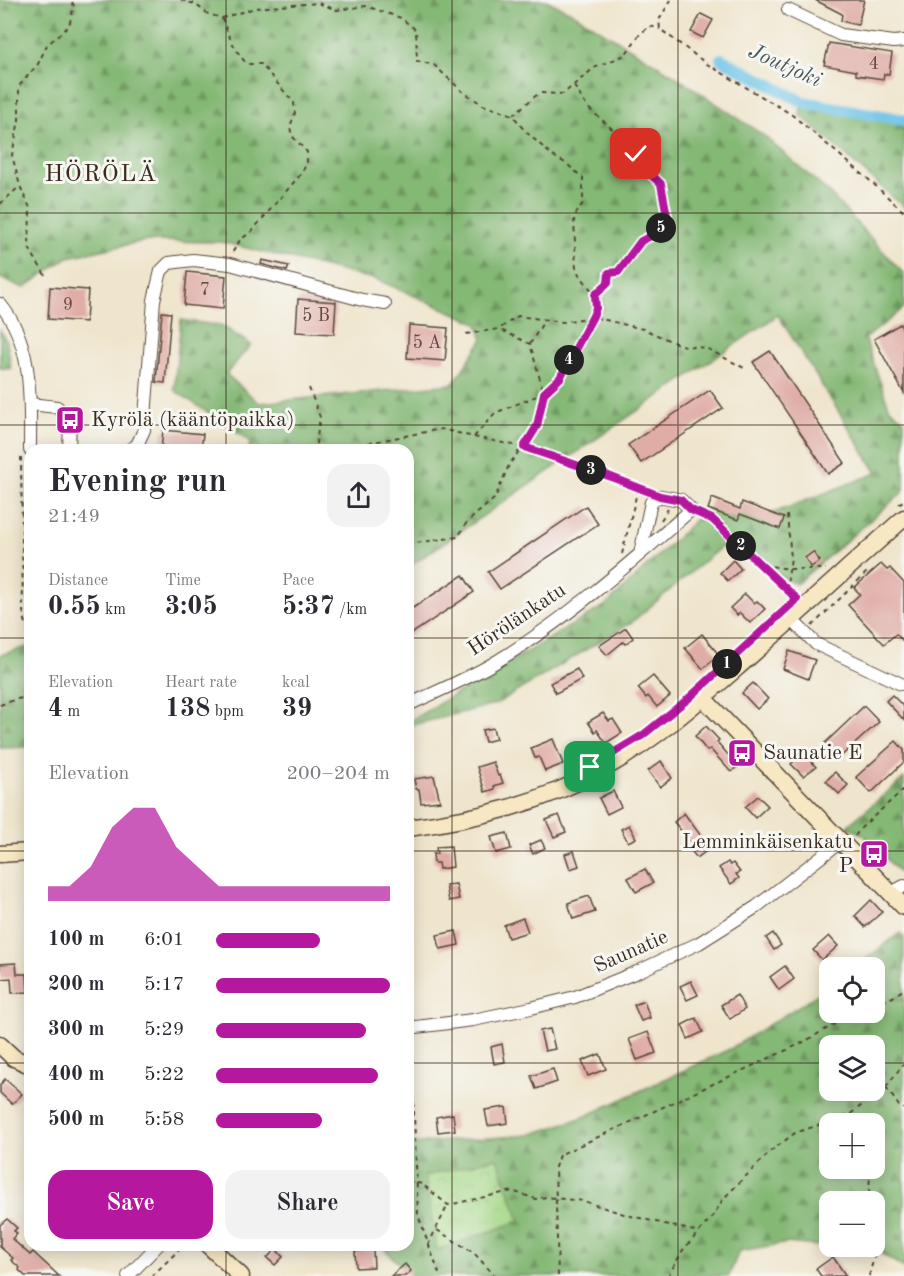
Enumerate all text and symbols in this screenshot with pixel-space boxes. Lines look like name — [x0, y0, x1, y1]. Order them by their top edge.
water label: Joutjoki — [745, 40, 825, 92]
house number: 4 — [869, 55, 879, 73]
pin — [610, 128, 661, 179]
icon: check — [619, 137, 652, 170]
district label: HÖRÖLÄ — [44, 159, 158, 187]
pin: 5 — [646, 213, 676, 243]
text: 5 — [656, 220, 666, 236]
house number: 7 — [200, 281, 210, 299]
house number: 9 — [63, 296, 73, 314]
house number: 5 B — [302, 307, 330, 325]
house number: 5 A — [412, 334, 442, 352]
pin: 4 — [554, 345, 584, 375]
text: 4 — [564, 352, 574, 368]
bus stop icon: Kyrölä (kääntöpaikka) — [54, 404, 86, 436]
place label: Kyrölä (kääntöpaikka) — [91, 410, 294, 431]
pin: 3 — [576, 455, 606, 485]
text: 3 — [586, 462, 596, 478]
button: share — [327, 464, 390, 527]
text: Evening run — [48, 466, 227, 499]
text: 21:49 — [48, 507, 100, 527]
pin: 2 — [726, 531, 756, 561]
text: 2 — [736, 538, 746, 554]
text: Distance — [48, 573, 108, 589]
text: Time — [165, 573, 201, 589]
text: Pace — [282, 573, 314, 589]
street label: Hörölänkatu — [464, 580, 570, 660]
text: 0.55 — [48, 594, 101, 620]
text: 3:05 — [165, 594, 218, 620]
text: 5:37 — [282, 594, 335, 620]
text: km — [101, 602, 126, 618]
text: /km — [335, 602, 367, 618]
pin: 1 — [712, 649, 742, 679]
text: 1 — [722, 656, 732, 672]
text: Elevation — [48, 675, 113, 691]
text: Heart rate — [165, 675, 237, 691]
text: kcal — [282, 675, 310, 691]
text: 4 — [48, 696, 63, 722]
text: 138 — [165, 696, 210, 722]
text: 39 — [282, 696, 312, 722]
text: m — [63, 704, 80, 720]
text: bpm — [210, 704, 244, 720]
bus stop icon: Saunatie E — [726, 737, 758, 769]
pin — [564, 741, 615, 792]
place label: Saunatie E — [763, 743, 862, 764]
icon: arrive — [573, 750, 606, 783]
text: Elevation — [48, 764, 129, 784]
text: 200–204 m — [287, 764, 390, 784]
place label: Lemminkäisenkatu P — [682, 832, 853, 877]
bus stop icon: Lemminkäisenkatu P — [858, 838, 890, 870]
street label: Saunatie — [591, 926, 671, 978]
text: 100 m — [48, 930, 104, 950]
text: 6:01 — [144, 930, 184, 950]
map controls — [819, 957, 885, 1257]
button: locate — [819, 957, 885, 1023]
text: 200 m — [48, 975, 104, 995]
text: 5:17 — [144, 975, 184, 995]
text: 300 m — [48, 1020, 104, 1040]
text: 5:29 — [144, 1020, 184, 1040]
button: layers — [819, 1035, 885, 1101]
text: 400 m — [48, 1065, 104, 1085]
text: 5:22 — [144, 1065, 184, 1085]
text: 500 m — [48, 1110, 104, 1130]
text: 5:58 — [144, 1110, 184, 1130]
button: + — [819, 1113, 885, 1179]
button: Save — [48, 1170, 213, 1239]
button: Share — [225, 1170, 390, 1239]
button: − — [819, 1191, 885, 1257]

